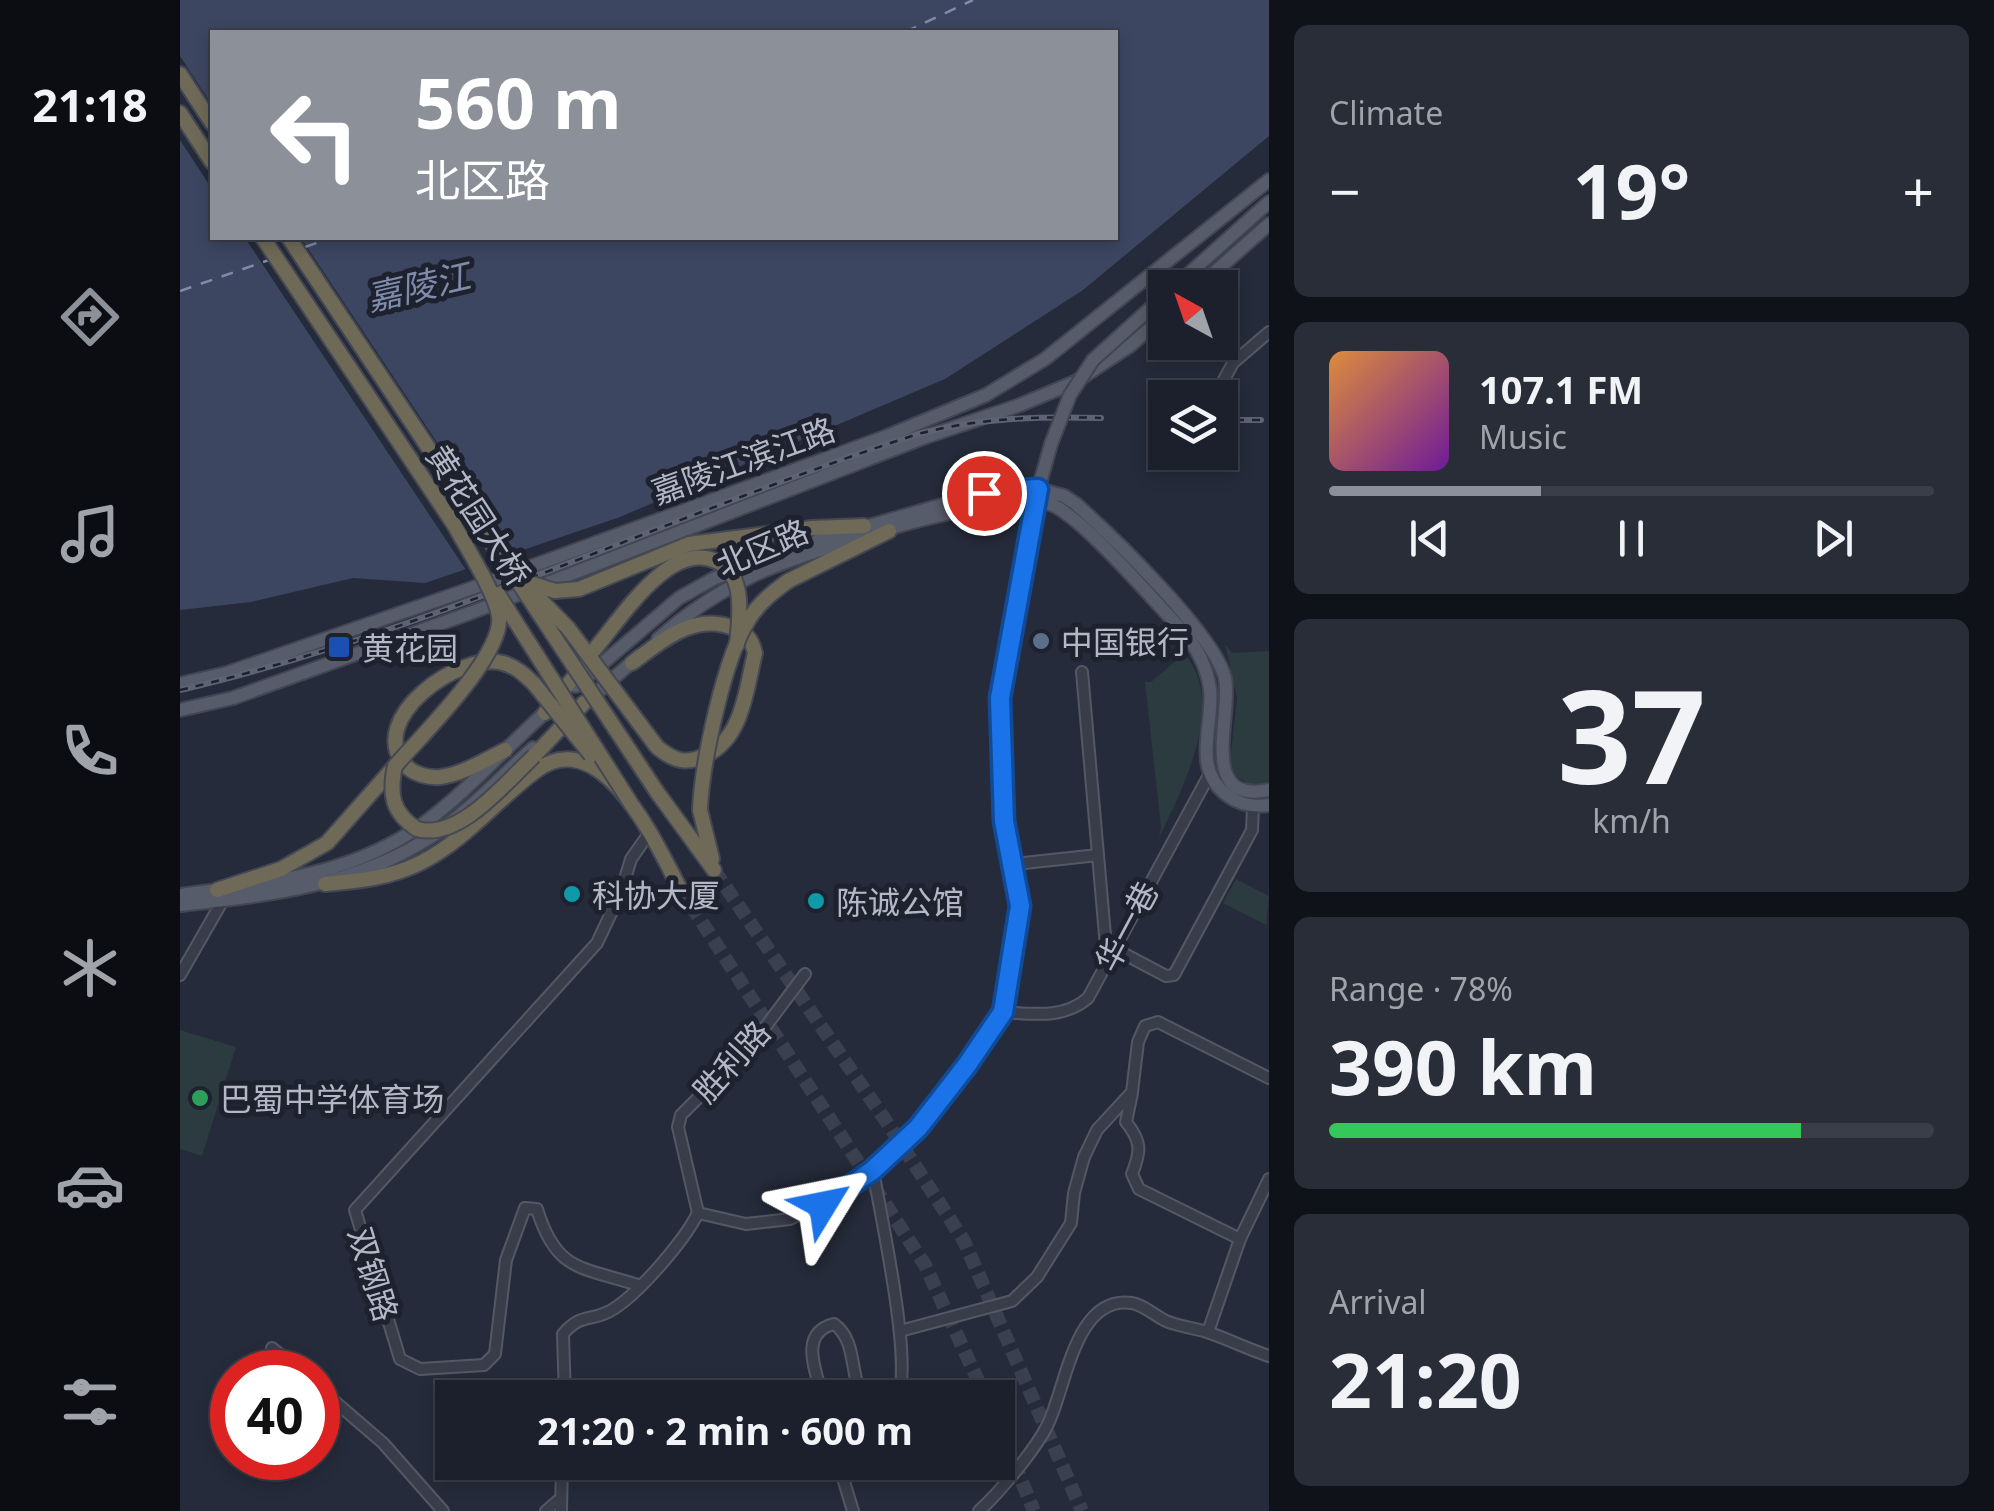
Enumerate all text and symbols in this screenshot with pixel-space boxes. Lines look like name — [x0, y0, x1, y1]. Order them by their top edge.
text: 560 m — [415, 54, 622, 150]
icon: left — [250, 70, 380, 200]
text: 21:18 — [32, 74, 148, 135]
text: Climate — [1329, 91, 1443, 134]
text: 19° — [1573, 139, 1690, 241]
text: 北区路 — [415, 149, 550, 210]
text: − — [1329, 153, 1360, 228]
text: + — [1903, 153, 1934, 228]
water label: 嘉陵江 — [362, 250, 478, 321]
north arrow — [1148, 270, 1238, 360]
map controls — [1148, 270, 1238, 470]
icon: directions — [55, 282, 125, 352]
text: 107.1 FM — [1479, 363, 1643, 415]
button: layers — [1148, 380, 1238, 470]
street label: 嘉陵江滨江路 — [645, 407, 841, 513]
text: Music — [1479, 415, 1567, 458]
street label: 黄花园大桥 — [417, 436, 541, 594]
pin — [942, 451, 1027, 536]
icon: arrive — [957, 466, 1012, 521]
icon: music — [55, 499, 125, 569]
street label: 北区路 — [709, 508, 815, 586]
icon: previous — [1402, 511, 1457, 566]
icon: pause — [1604, 511, 1659, 566]
icon: next — [1806, 511, 1861, 566]
place label: 中国银行 — [1061, 620, 1189, 663]
place label: 黄花园 — [362, 626, 458, 669]
marker: 中国银行 — [1030, 630, 1052, 652]
marker: 黄花园 — [326, 634, 352, 660]
text: 37 — [1557, 645, 1706, 822]
icon: phone — [55, 716, 125, 786]
text: km/h — [1592, 799, 1671, 842]
place label: 科协大厦 — [592, 873, 720, 916]
street label: 华一巷 — [1084, 874, 1168, 978]
place label: 陈诚公馆 — [836, 880, 964, 923]
marker: 科协大厦 — [561, 883, 583, 905]
marker: 陈诚公馆 — [805, 890, 827, 912]
icon: climate — [55, 933, 125, 1003]
text: Range · 78% — [1329, 967, 1513, 1010]
street label: 胜利路 — [683, 1011, 779, 1111]
text: 390 km — [1329, 1015, 1597, 1117]
place label: 巴蜀中学体育场 — [220, 1077, 444, 1120]
marker: 巴蜀中学体育场 — [189, 1087, 211, 1109]
icon: car — [55, 1150, 125, 1220]
position arrow — [771, 1153, 875, 1257]
street label: 双钢路 — [339, 1222, 409, 1326]
text: Arrival — [1329, 1280, 1427, 1323]
text: 21:20 — [1329, 1328, 1522, 1430]
speed limit sign: 40 — [210, 1350, 340, 1480]
icon: filters — [55, 1367, 125, 1437]
text: 21:20 · 2 min · 600 m — [537, 1404, 913, 1456]

